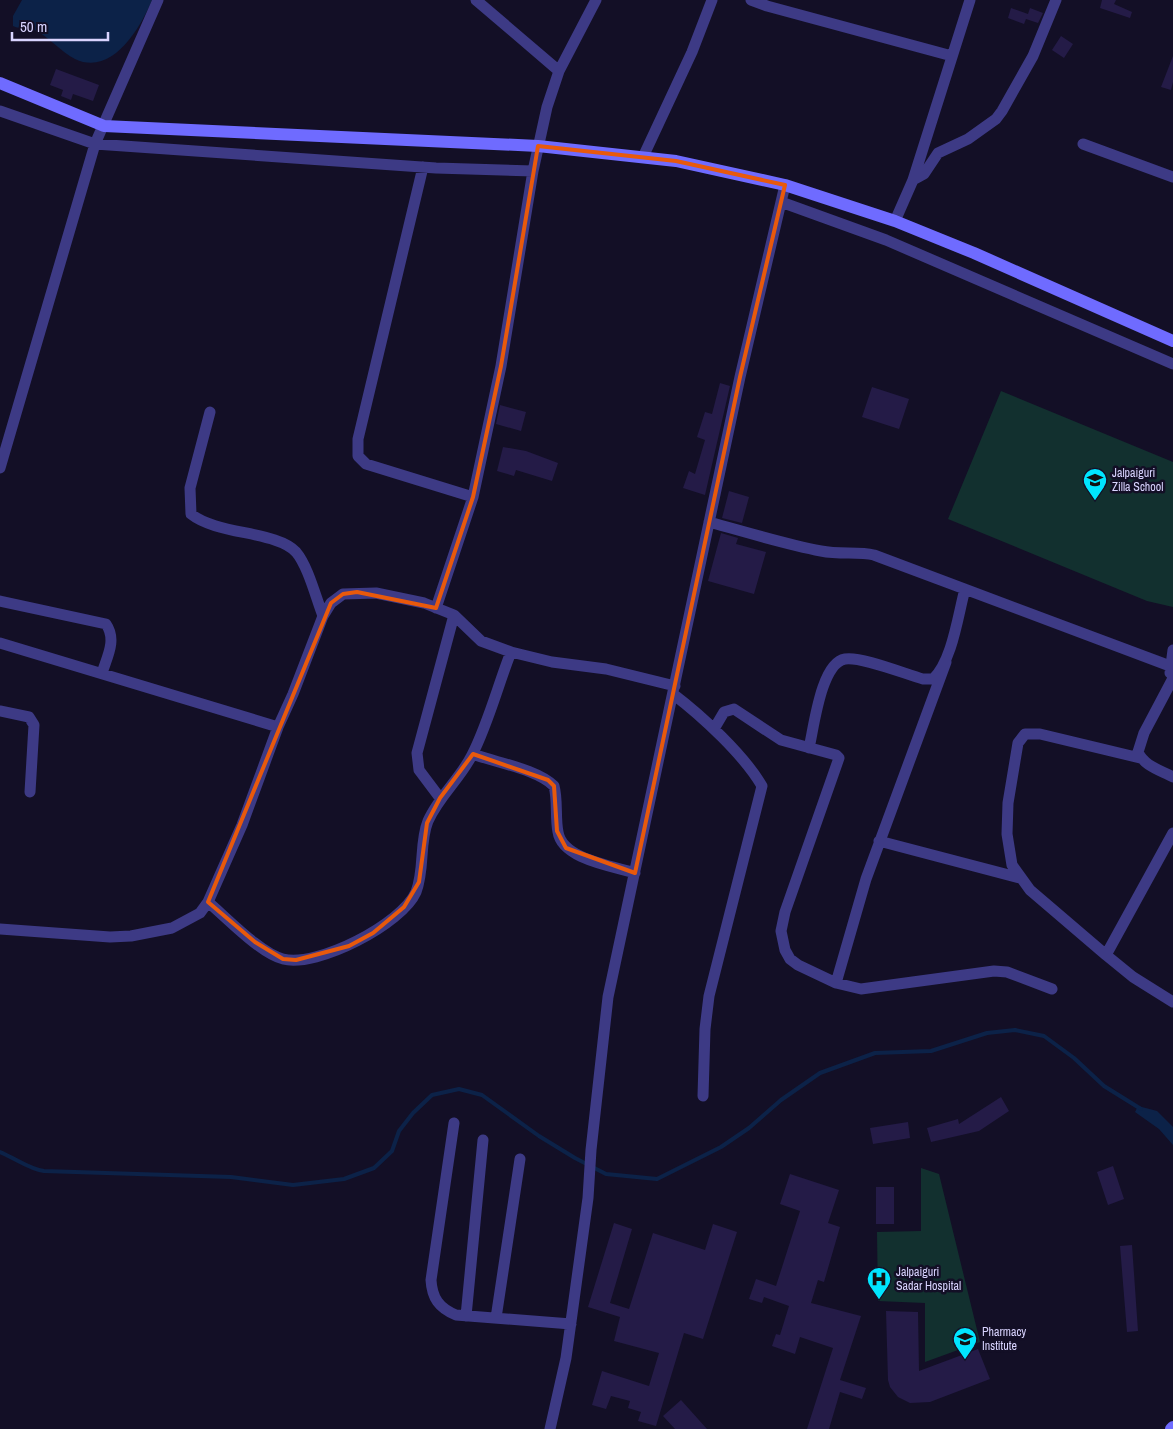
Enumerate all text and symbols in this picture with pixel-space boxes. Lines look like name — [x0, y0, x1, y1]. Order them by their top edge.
scale bar — [12, 10, 109, 42]
text: 50 m — [20, 16, 47, 37]
place label: Jalpaiguri Zilla School — [1112, 465, 1163, 495]
school or university icon: Jalpaiguri Zilla School — [1082, 467, 1108, 501]
place label: Jalpaiguri Sadar Hospital — [896, 1264, 961, 1294]
hospital icon: Jalpaiguri Sadar Hospital — [866, 1266, 892, 1300]
place label: Pharmacy Institute — [982, 1324, 1026, 1354]
school or university icon: Pharmacy Institute — [952, 1326, 978, 1360]

